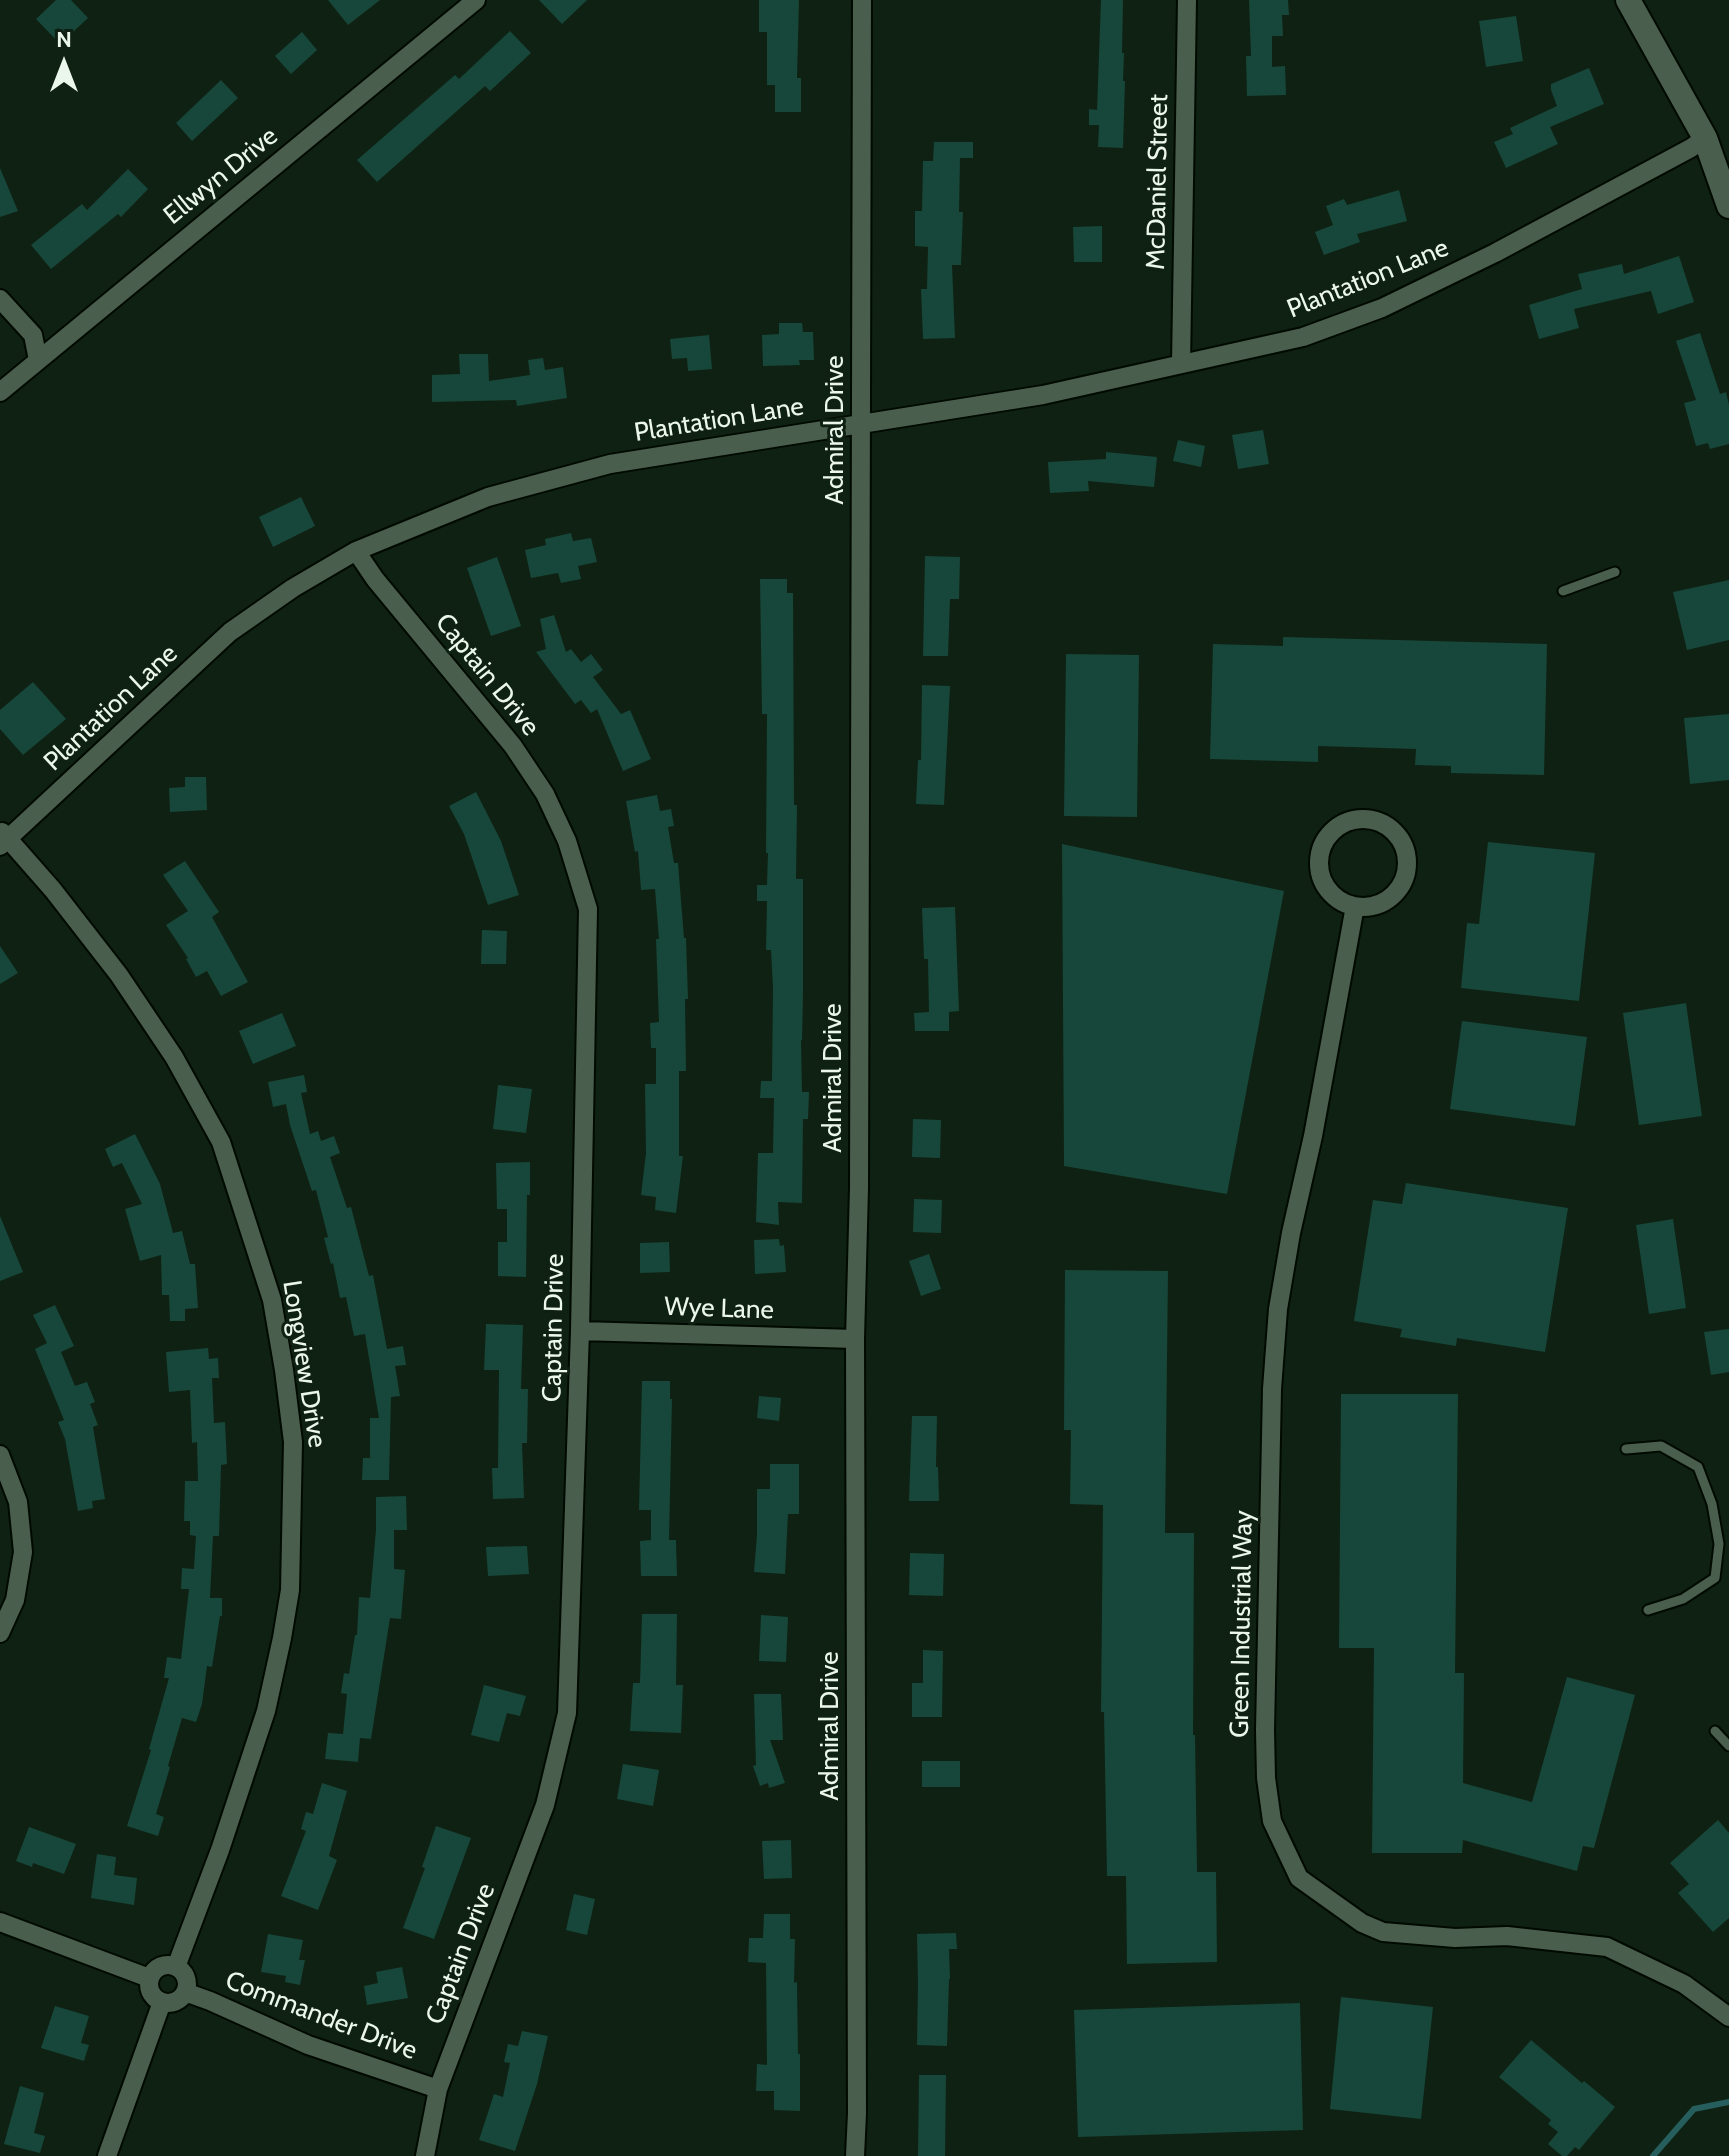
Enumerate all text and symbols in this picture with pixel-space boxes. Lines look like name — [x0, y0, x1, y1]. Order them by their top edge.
north arrow — [24, 24, 104, 104]
text: N — [56, 26, 72, 53]
street label: McDaniel Street — [1141, 94, 1175, 270]
street label: Ellwyn Drive — [158, 121, 284, 231]
street label: Plantation Lane — [1283, 233, 1453, 325]
street label: Admiral Drive — [819, 355, 851, 505]
street label: Plantation Lane — [632, 391, 806, 449]
street label: Captain Drive — [428, 608, 546, 742]
street label: Plantation Lane — [38, 638, 184, 778]
street label: Admiral Drive — [817, 1003, 849, 1153]
street label: Captain Drive — [537, 1254, 571, 1402]
street label: Longview Drive — [275, 1278, 333, 1450]
street label: Wye Lane — [664, 1291, 774, 1327]
street label: Green Industrial Way — [1224, 1510, 1260, 1738]
street label: Admiral Drive — [814, 1651, 846, 1801]
street label: Captain Drive — [420, 1879, 502, 2029]
street label: Commander Drive — [221, 1965, 421, 2067]

